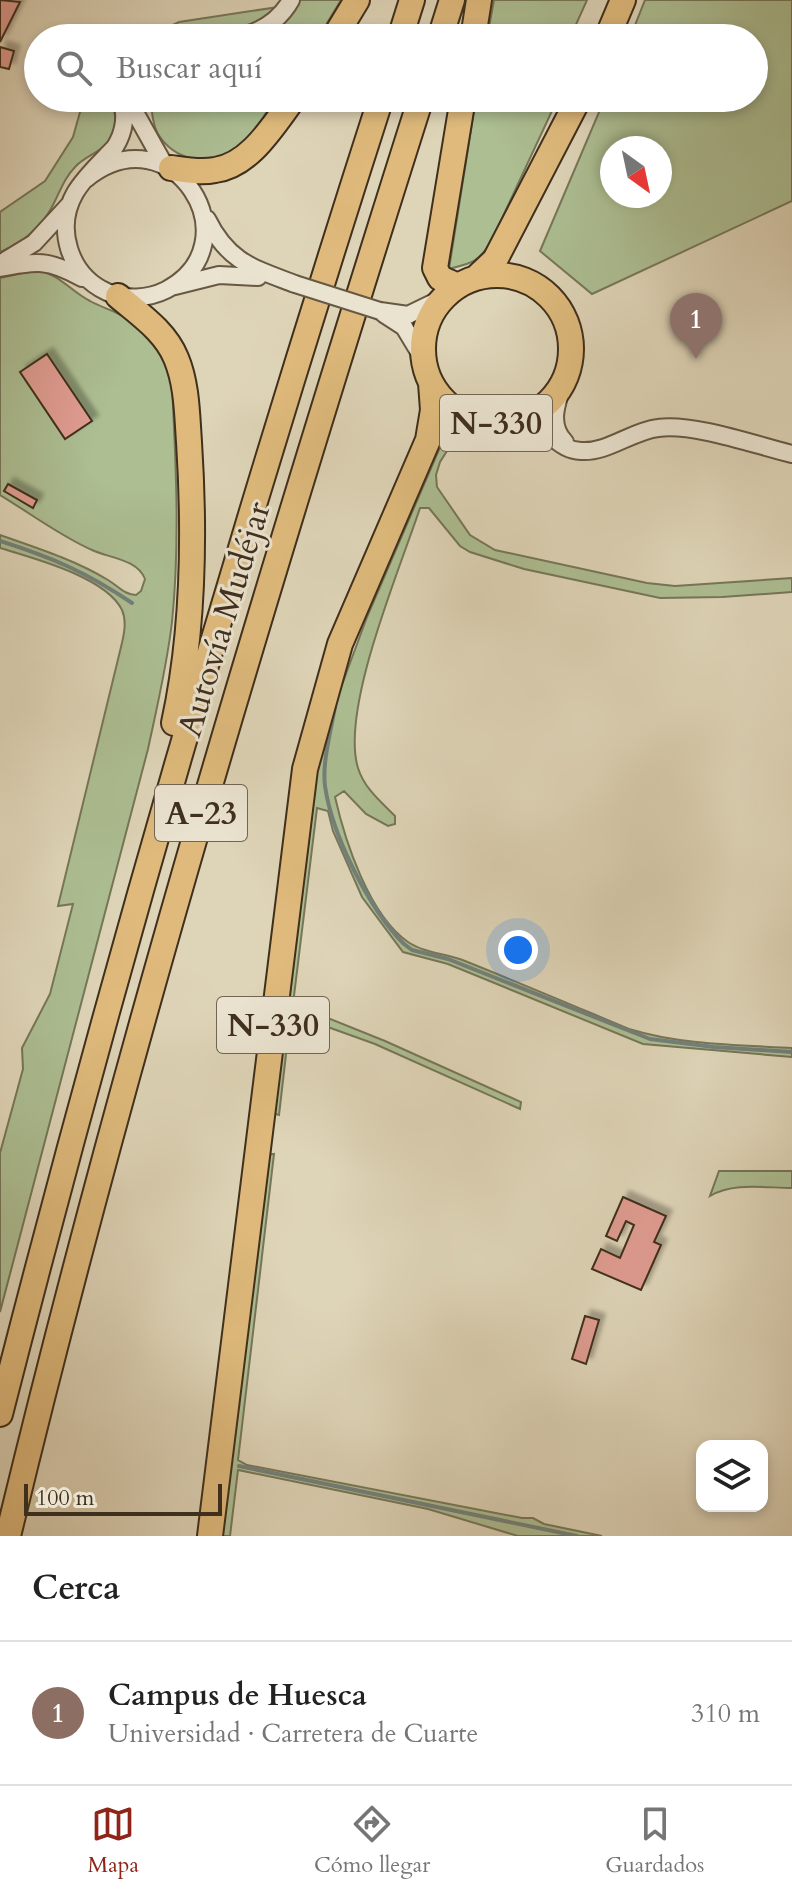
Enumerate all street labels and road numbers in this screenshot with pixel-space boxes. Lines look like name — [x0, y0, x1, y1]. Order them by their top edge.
road number: N-330 — [440, 395, 552, 451]
street label: Autovía Mudéjar — [166, 496, 282, 742]
road number: A-23 — [155, 785, 247, 841]
road number: N-330 — [217, 997, 329, 1053]

